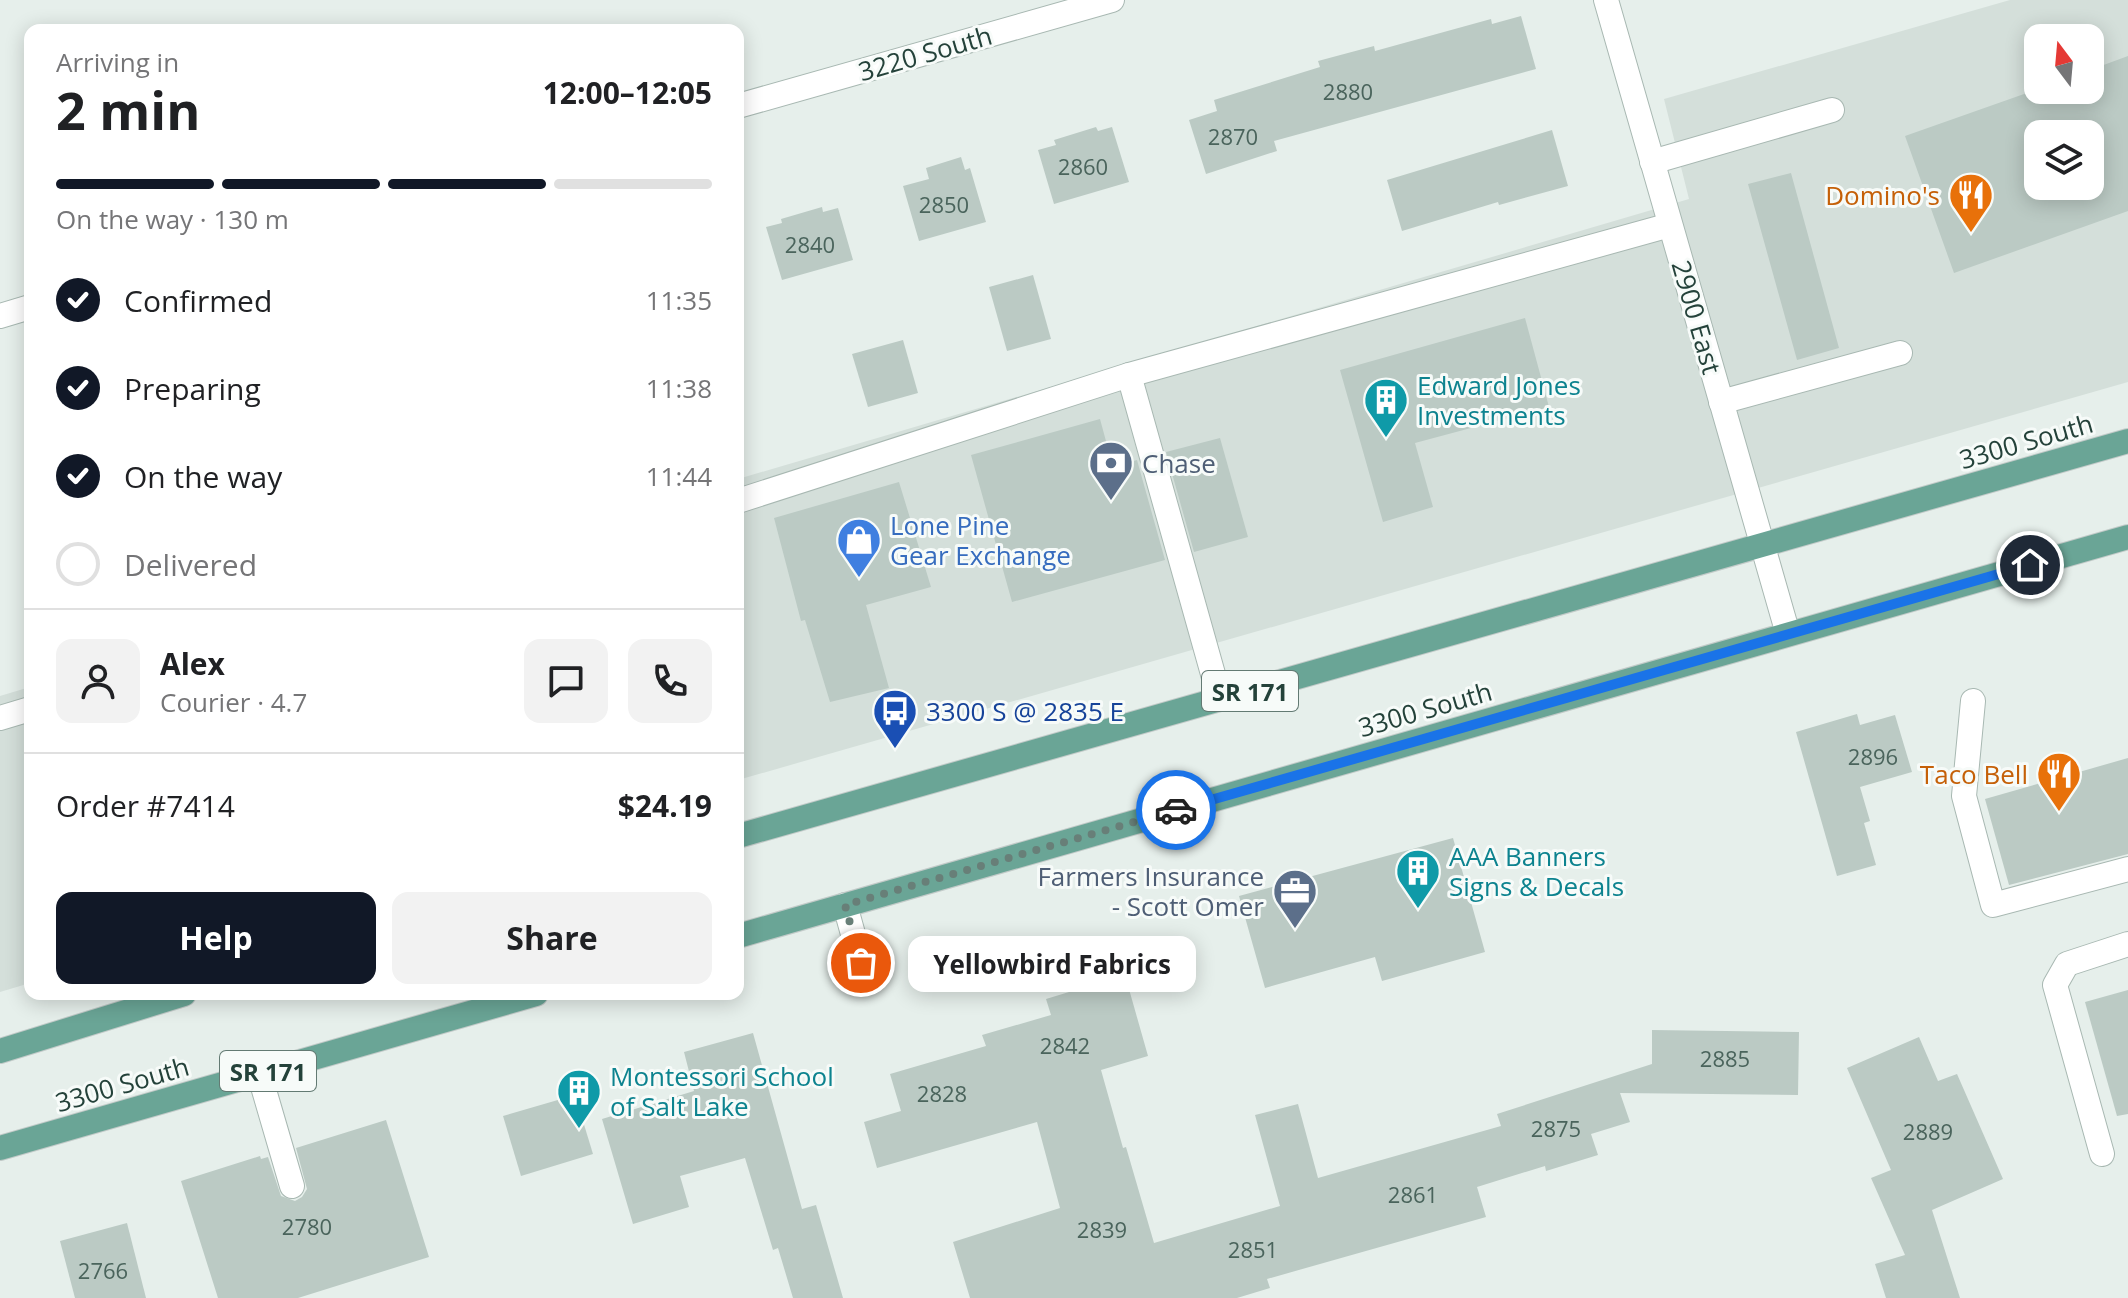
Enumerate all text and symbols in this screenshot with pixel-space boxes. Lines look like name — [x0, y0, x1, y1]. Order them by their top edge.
street label: 3220 South — [854, 17, 996, 89]
north arrow — [2024, 24, 2104, 104]
map controls — [2024, 24, 2104, 200]
text: Arriving in — [56, 44, 179, 80]
text: 12:00–12:05 — [543, 72, 712, 113]
text: 2 min — [56, 74, 200, 145]
house number: 2880 — [1323, 76, 1373, 106]
button: layers — [2024, 120, 2104, 200]
house number: 2870 — [1208, 121, 1258, 151]
house number: 2860 — [1058, 151, 1108, 181]
restaurant icon: Domino's — [1947, 171, 1995, 234]
place label: Domino's — [1825, 177, 1940, 213]
house number: 2850 — [919, 189, 969, 219]
text: On the way · 130 m — [56, 201, 289, 237]
house number: 2840 — [785, 229, 835, 259]
street label: 2900 East — [1664, 256, 1730, 378]
icon: check — [56, 278, 100, 322]
text: Confirmed — [124, 280, 272, 321]
text: 11:35 — [646, 282, 712, 318]
icon: check — [56, 366, 100, 410]
place label: Edward Jones Investments — [1417, 367, 1581, 433]
text: Preparing — [124, 368, 261, 409]
text: 11:38 — [646, 370, 712, 406]
building icon: Edward Jones Investments — [1362, 376, 1410, 439]
street label: 3300 South — [1955, 405, 2097, 477]
bank icon: Chase — [1087, 439, 1135, 502]
place label: Chase — [1142, 445, 1216, 481]
icon: check — [56, 454, 100, 498]
text: On the way — [124, 456, 282, 497]
text: 11:44 — [646, 458, 712, 494]
place label: Lone Pine Gear Exchange — [890, 507, 1071, 573]
shop icon: Lone Pine Gear Exchange — [835, 516, 883, 579]
pin — [1996, 531, 2064, 599]
icon: home — [2008, 543, 2052, 587]
text: Delivered — [124, 544, 257, 585]
button: person — [56, 639, 140, 723]
button: chat — [524, 639, 608, 723]
button: phone — [628, 639, 712, 723]
text: Alex — [160, 643, 225, 684]
road number: SR 171 — [1202, 671, 1298, 711]
street label: 3300 South — [1354, 673, 1496, 745]
text: Courier · 4.7 — [160, 684, 307, 720]
bus stop icon: 3300 S @ 2835 E — [871, 687, 919, 750]
place label: 3300 S @ 2835 E — [926, 693, 1124, 729]
house number: 2896 — [1848, 741, 1898, 771]
restaurant icon: Taco Bell — [2035, 750, 2083, 813]
place label: Taco Bell — [1920, 756, 2028, 792]
courier — [1136, 770, 1216, 850]
text: Order #7414 — [56, 785, 235, 826]
text: $24.19 — [618, 785, 712, 826]
icon: car — [1154, 788, 1198, 832]
place label: AAA Banners Signs & Decals — [1449, 838, 1624, 904]
building icon: AAA Banners Signs & Decals — [1394, 847, 1442, 910]
place label: Farmers Insurance - Scott Omer — [1037, 858, 1264, 924]
office icon: Farmers Insurance - Scott Omer — [1271, 867, 1319, 930]
button: Help — [56, 892, 376, 984]
button: Share — [392, 892, 712, 984]
pin — [827, 929, 895, 997]
callout: Yellowbird Fabrics — [909, 935, 1197, 991]
icon: bag — [839, 941, 883, 985]
text: Yellowbird Fabrics — [933, 946, 1171, 982]
house number: 2842 — [1040, 1030, 1090, 1060]
house number: 2885 — [1700, 1043, 1750, 1073]
street label: 3300 South — [51, 1048, 193, 1120]
road number: SR 171 — [220, 1051, 316, 1091]
place label: Montessori School of Salt Lake — [610, 1058, 834, 1124]
building icon: Montessori School of Salt Lake — [555, 1067, 603, 1130]
house number: 2828 — [917, 1078, 967, 1108]
house number: 2875 — [1531, 1113, 1581, 1143]
house number: 2889 — [1903, 1116, 1953, 1146]
house number: 2861 — [1388, 1179, 1438, 1209]
house number: 2780 — [282, 1211, 332, 1241]
house number: 2839 — [1077, 1214, 1127, 1244]
house number: 2851 — [1228, 1234, 1278, 1264]
house number: 2766 — [78, 1255, 128, 1285]

